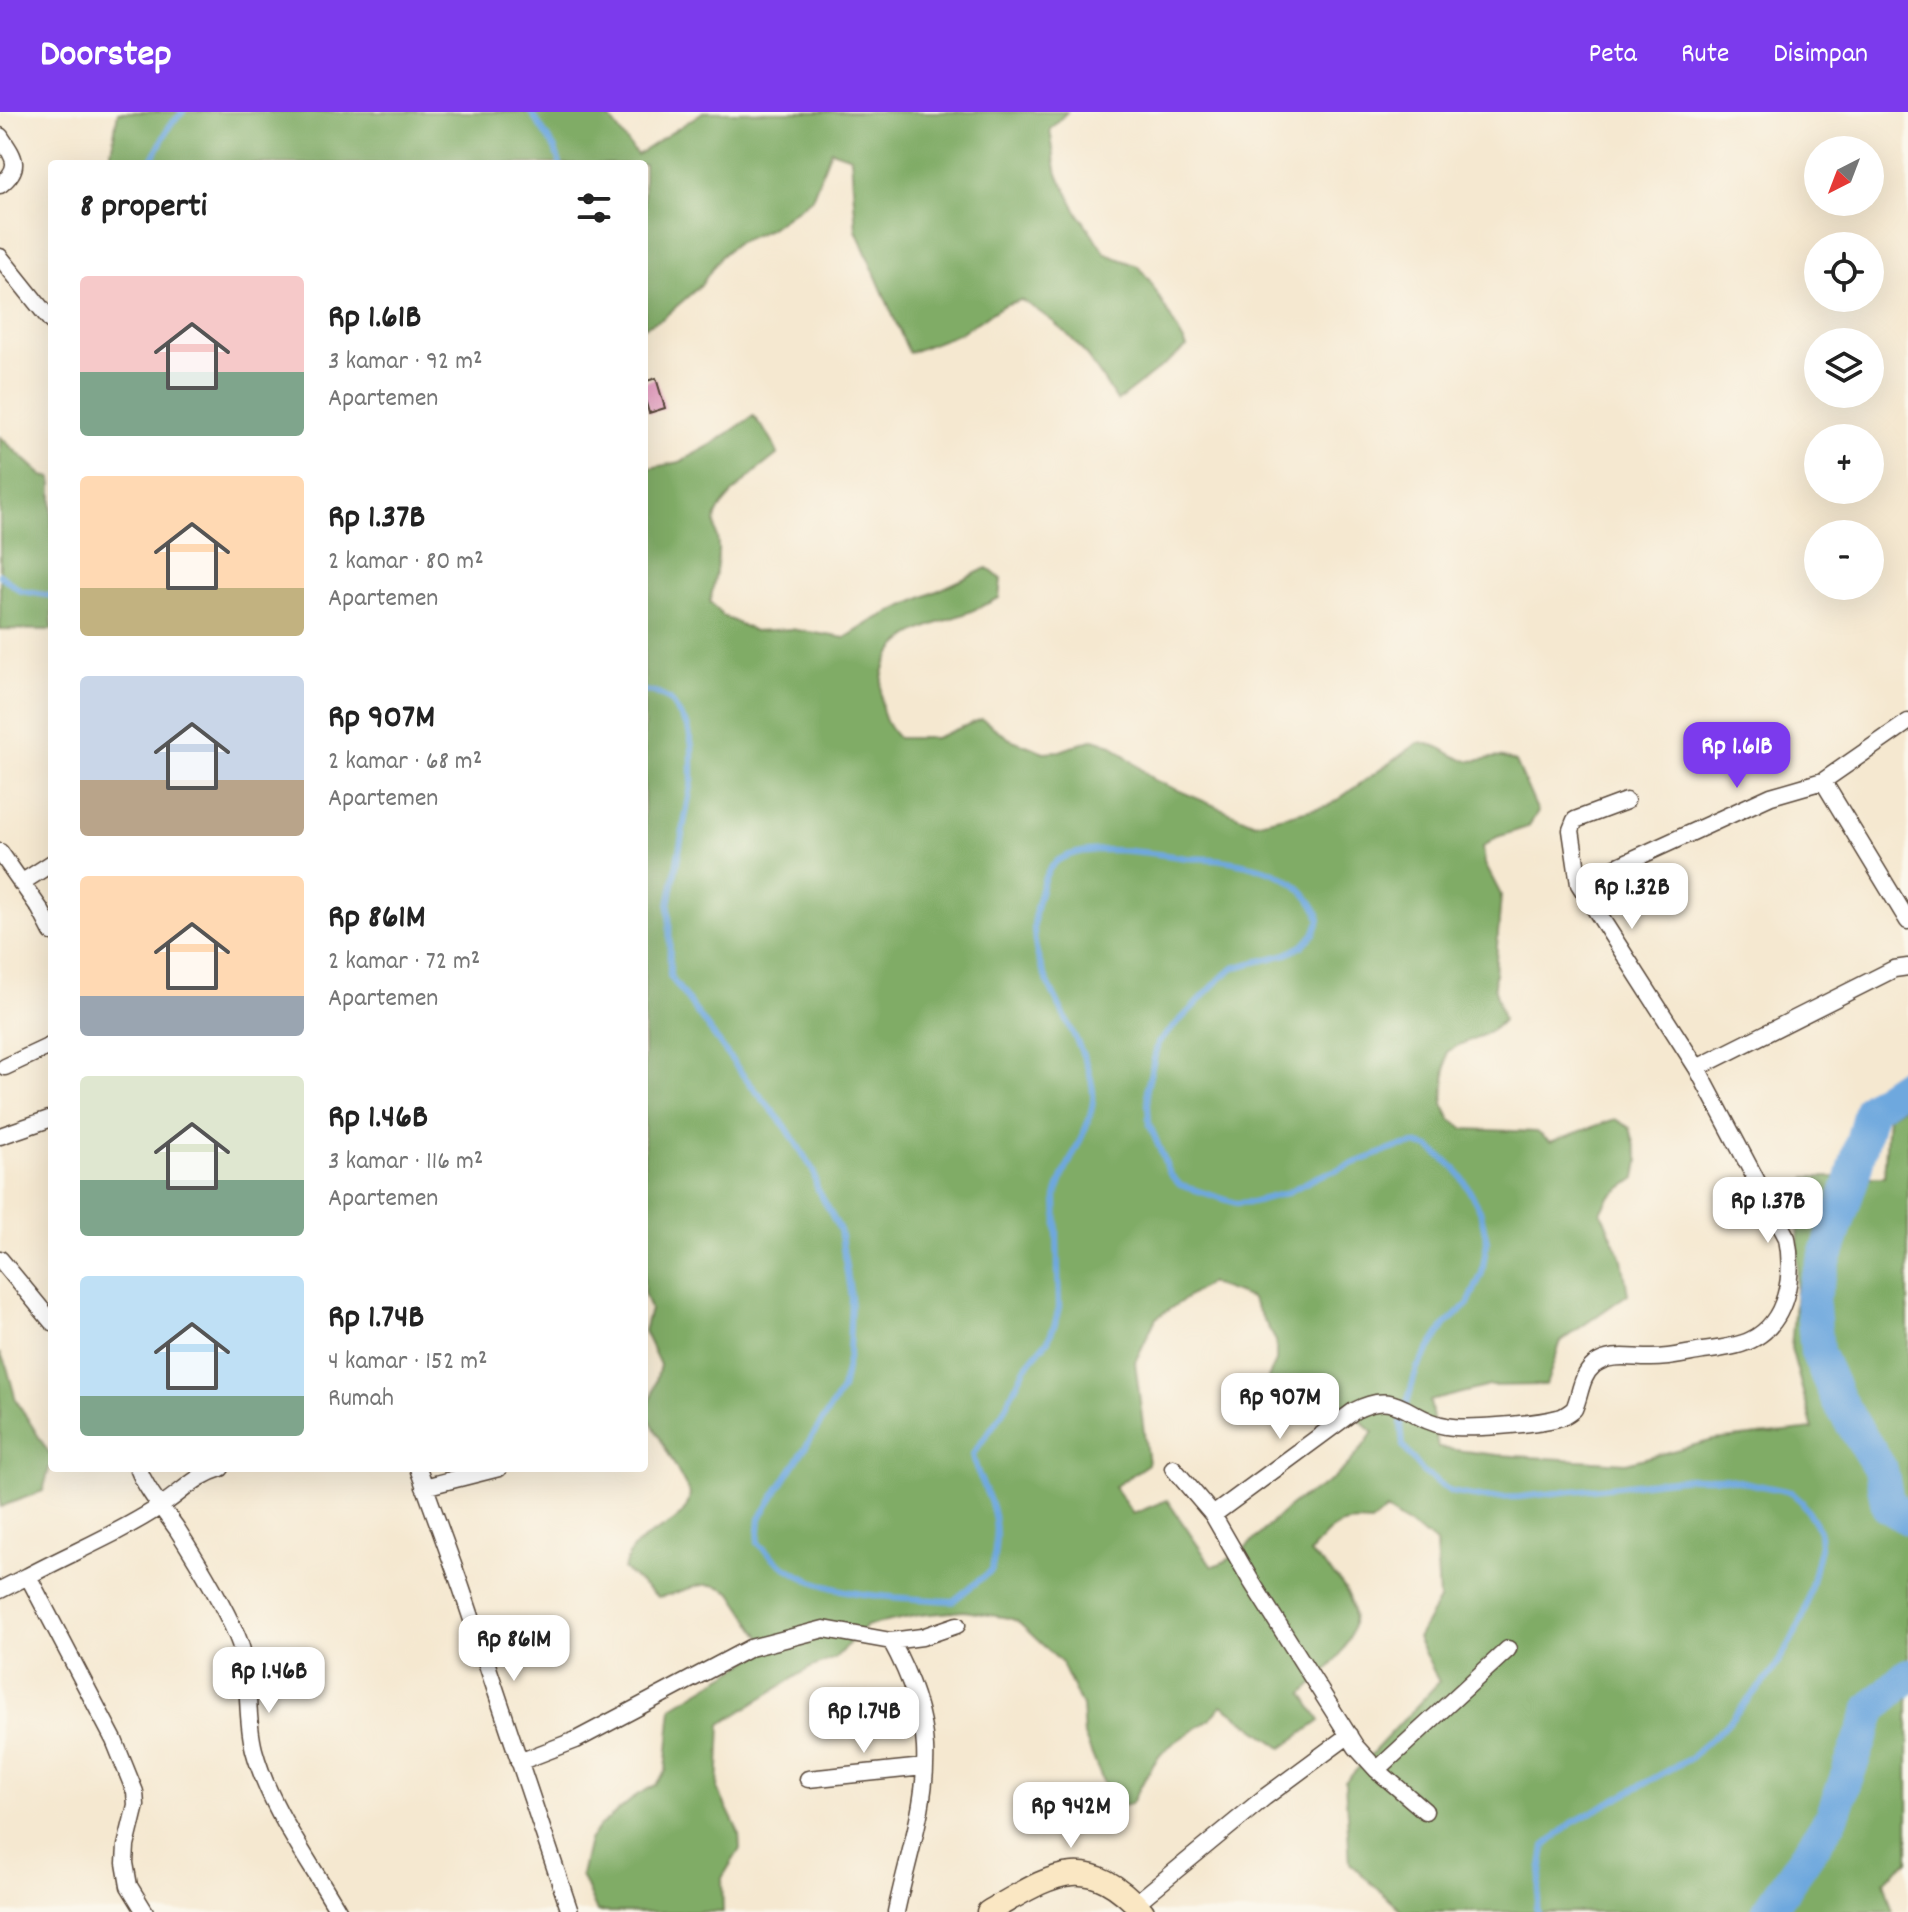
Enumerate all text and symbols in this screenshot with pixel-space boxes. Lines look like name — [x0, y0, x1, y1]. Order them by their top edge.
text: Doorstep — [40, 29, 172, 84]
text: Peta — [1588, 36, 1637, 76]
text: Rute — [1681, 36, 1729, 76]
text: Disimpan — [1773, 36, 1868, 76]
north arrow — [1804, 136, 1884, 216]
map controls — [1804, 136, 1884, 600]
text: 8 properti — [80, 184, 207, 233]
icon: filters — [572, 186, 616, 230]
button: locate — [1804, 232, 1884, 312]
text: Rp 1.61B — [328, 295, 421, 344]
icon: home — [144, 308, 240, 404]
button: layers — [1804, 328, 1884, 408]
text: 3 kamar · 92 m² — [328, 344, 482, 381]
text: Apartemen — [328, 381, 438, 418]
button: + — [1804, 424, 1884, 504]
text: Rp 1.37B — [328, 495, 425, 544]
icon: home — [144, 508, 240, 604]
button: − — [1804, 520, 1884, 600]
text: 2 kamar · 80 m² — [328, 544, 484, 581]
text: Apartemen — [328, 581, 438, 618]
text: Rp 907M — [328, 695, 435, 744]
icon: home — [144, 708, 240, 804]
pin: Rp 1.61B — [1654, 722, 1820, 790]
text: Rp 1.61B — [1701, 729, 1773, 766]
text: 2 kamar · 68 m² — [328, 744, 482, 781]
text: Apartemen — [328, 781, 438, 818]
pin: Rp 1.32B — [1549, 863, 1715, 931]
text: Rp 1.32B — [1594, 870, 1670, 907]
text: Rp 861M — [328, 895, 426, 944]
icon: home — [144, 908, 240, 1004]
text: 2 kamar · 72 m² — [328, 944, 480, 981]
text: Apartemen — [328, 981, 438, 1018]
text: Rp 1.46B — [328, 1095, 428, 1144]
icon: home — [144, 1108, 240, 1204]
text: 3 kamar · 116 m² — [328, 1144, 483, 1181]
pin: Rp 1.37B — [1685, 1177, 1851, 1245]
text: Apartemen — [328, 1181, 438, 1218]
text: Rp 1.37B — [1731, 1184, 1805, 1221]
text: Rp 1.74B — [328, 1295, 424, 1344]
icon: home — [144, 1308, 240, 1404]
text: 4 kamar · 152 m² — [328, 1344, 488, 1381]
pin: Rp 907M — [1206, 1373, 1354, 1441]
text: Rp 907M — [1239, 1380, 1321, 1417]
text: Rumah — [328, 1381, 394, 1418]
pin: Rp 861M — [440, 1615, 588, 1683]
text: Rp 861M — [477, 1622, 551, 1659]
pin: Rp 1.46B — [186, 1647, 352, 1715]
text: Rp 1.46B — [231, 1654, 307, 1691]
pin: Rp 1.74B — [781, 1687, 947, 1755]
text: Rp 1.74B — [827, 1694, 901, 1731]
pin: Rp 942M — [997, 1782, 1145, 1850]
text: Rp 942M — [1031, 1789, 1111, 1826]

